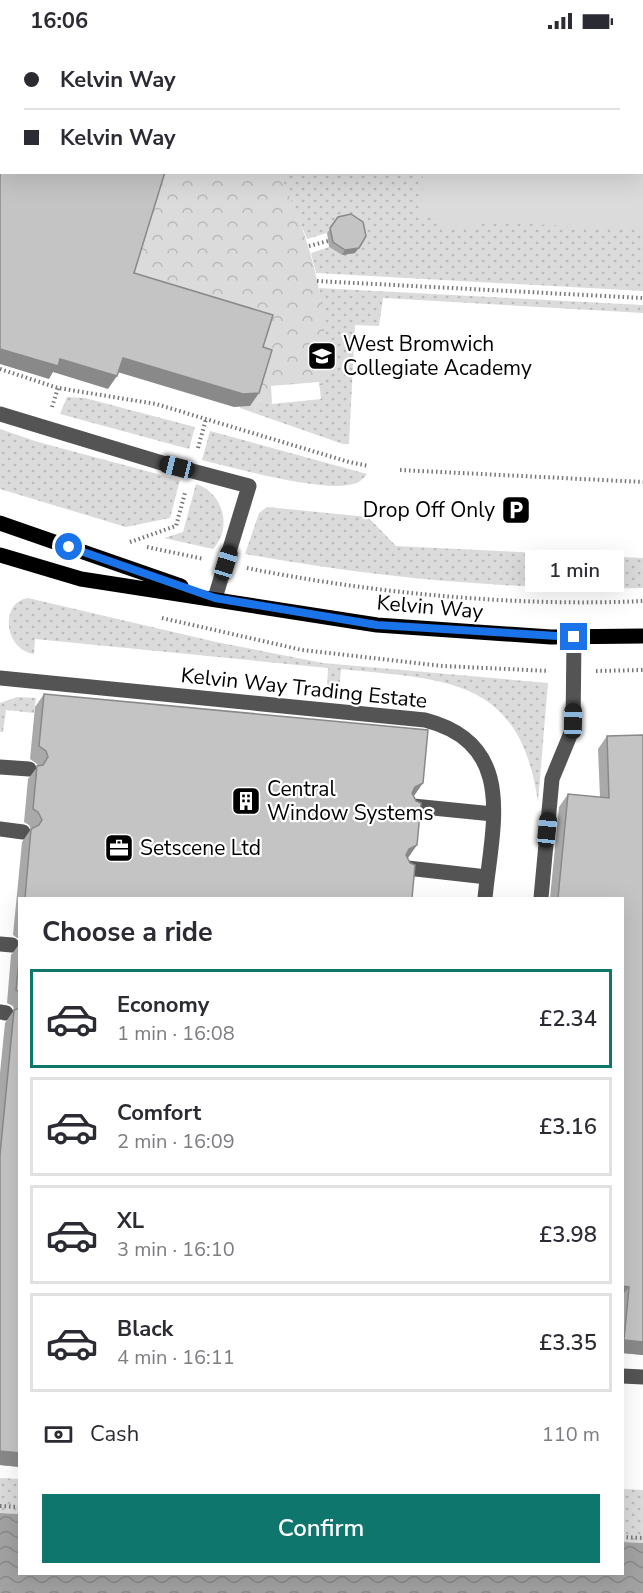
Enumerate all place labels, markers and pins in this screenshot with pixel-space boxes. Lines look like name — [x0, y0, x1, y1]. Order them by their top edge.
place label: West Bromwich Collegiate Academy — [343, 330, 532, 382]
school or university icon: West Bromwich Collegiate Academy — [306, 340, 338, 372]
parking icon: Drop Off Only — [500, 494, 532, 526]
place label: Drop Off Only — [363, 496, 495, 524]
place label: Central Window Systems — [267, 775, 434, 827]
building icon: Central Window Systems — [230, 785, 262, 817]
office icon: Setscene Ltd — [103, 832, 135, 864]
place label: Setscene Ltd — [140, 834, 261, 862]

